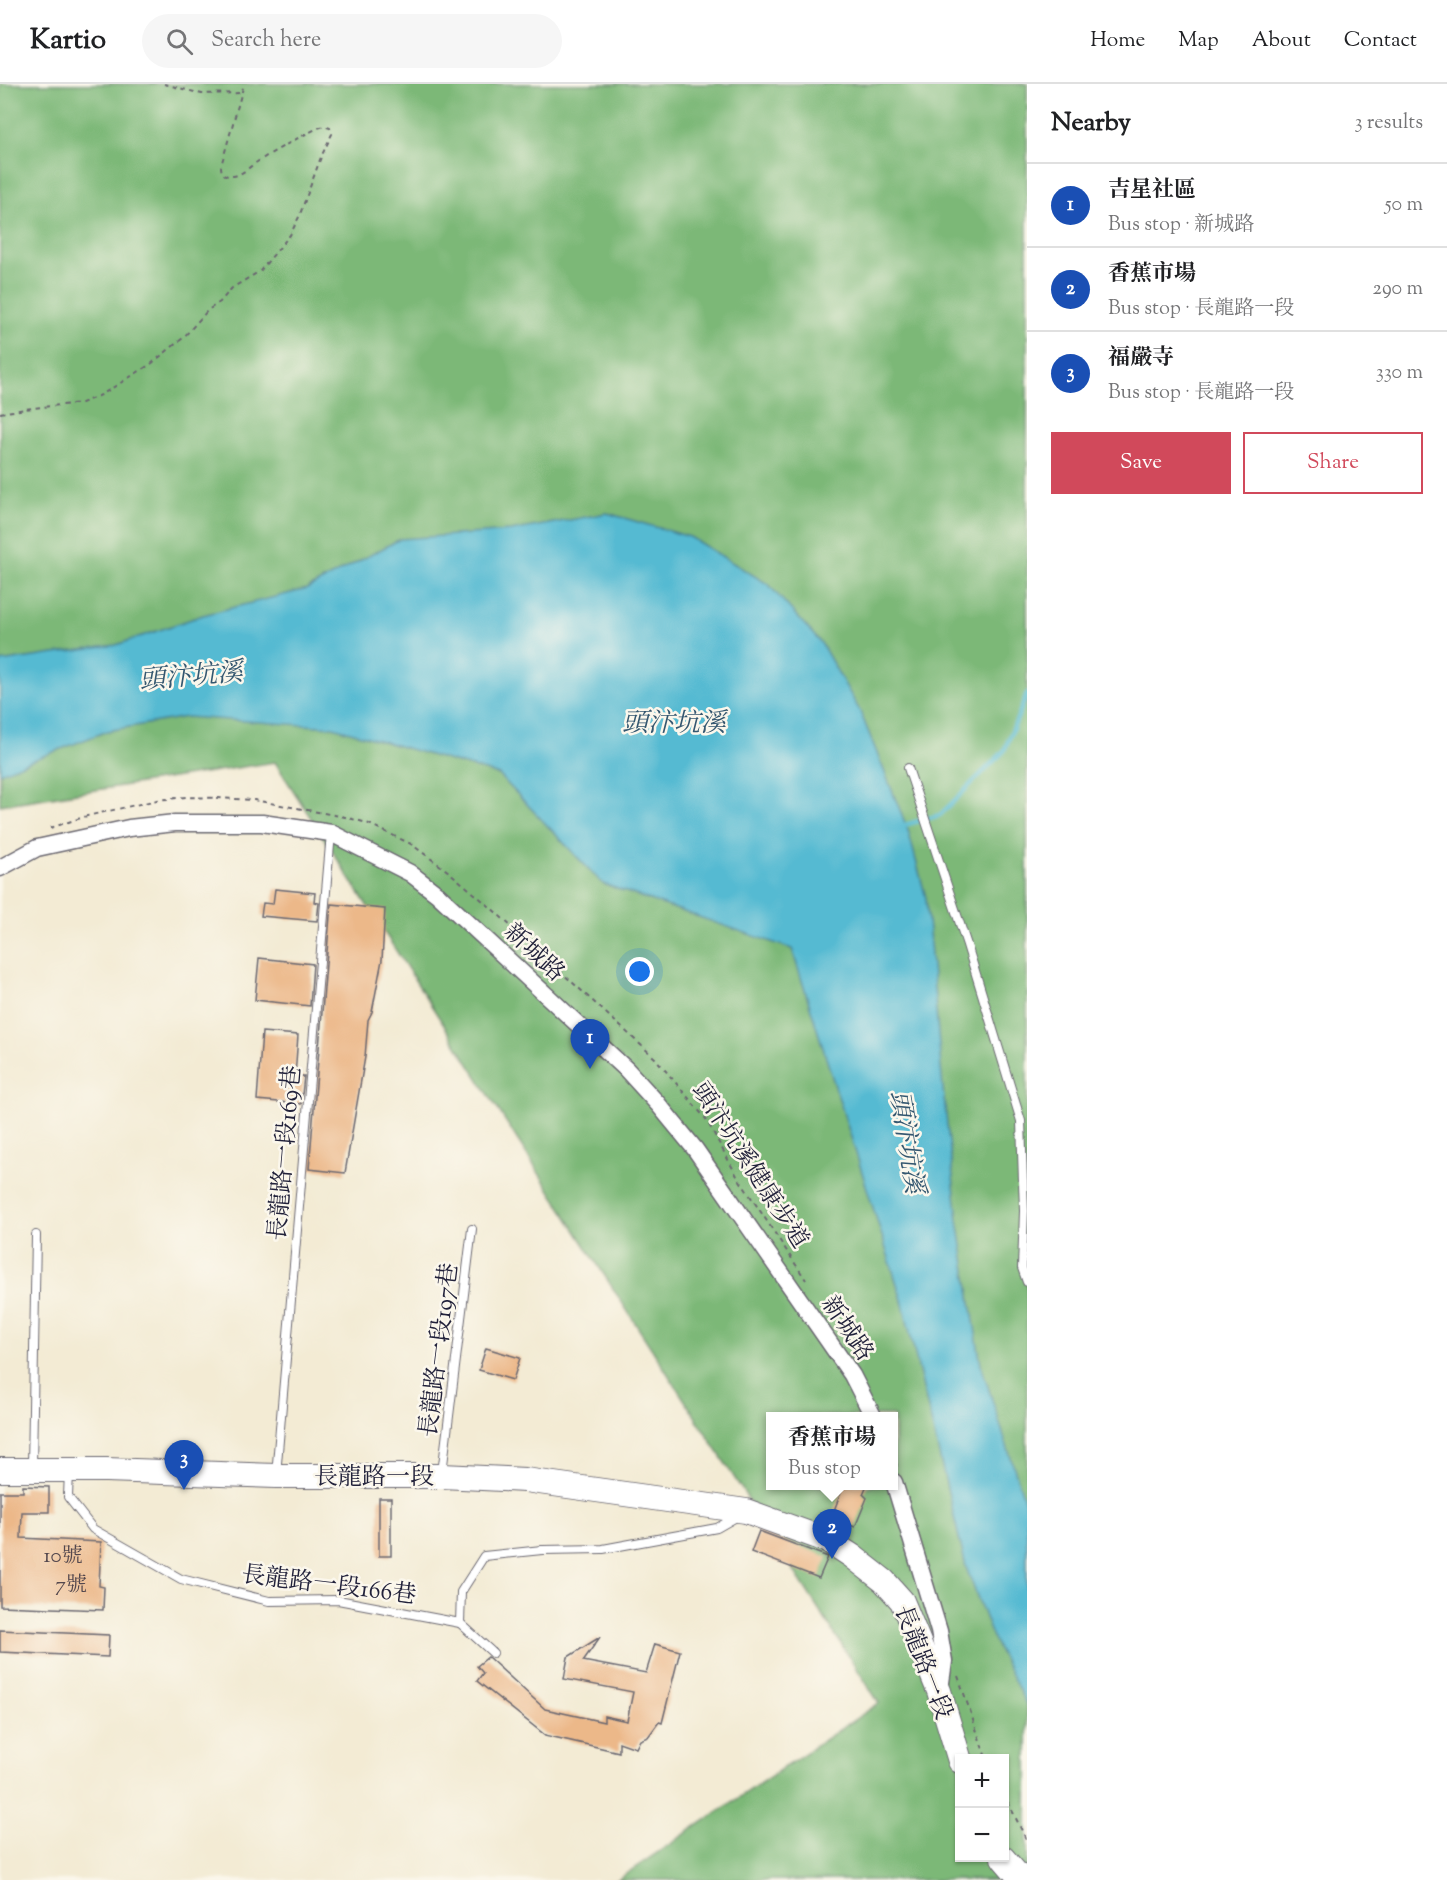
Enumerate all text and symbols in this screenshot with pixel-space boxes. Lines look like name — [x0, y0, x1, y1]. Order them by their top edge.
search box — [142, 14, 562, 68]
text: Kartio — [30, 21, 106, 61]
icon: search — [163, 25, 196, 58]
text: Search here — [211, 25, 321, 57]
text: Home — [1090, 26, 1145, 56]
text: Map — [1178, 26, 1219, 56]
text: About — [1252, 26, 1311, 56]
text: Contact — [1344, 26, 1417, 56]
text: Nearby — [1051, 105, 1131, 142]
text: 3 results — [1354, 109, 1423, 138]
text: 吉星社區 — [1108, 175, 1196, 207]
text: 1 — [1067, 191, 1074, 220]
text: 50 m — [1385, 191, 1423, 220]
text: Bus stop · 新城路 — [1108, 211, 1254, 240]
text: 香蕉市場 — [1108, 259, 1196, 291]
text: 2 — [1066, 275, 1075, 304]
text: 290 m — [1373, 275, 1423, 304]
text: Bus stop · 長龍路一段 — [1108, 295, 1294, 324]
text: 福嚴寺 — [1108, 343, 1174, 375]
text: 3 — [1066, 359, 1075, 388]
text: 330 m — [1376, 359, 1423, 388]
text: Bus stop · 長龍路一段 — [1108, 379, 1294, 408]
button: Save — [1051, 432, 1231, 494]
button: Share — [1243, 432, 1423, 494]
water label: 頭汴坑溪 — [138, 654, 248, 700]
water label: 頭汴坑溪 — [622, 706, 729, 743]
street label: 新城路 — [496, 916, 572, 990]
your location — [625, 957, 654, 986]
pin: 1 — [570, 1020, 610, 1069]
street label: 長龍路一段169巷 — [261, 1064, 311, 1242]
street label: 頭汴坑溪健康步道 — [683, 1076, 816, 1256]
water label: 頭汴坑溪 — [879, 1088, 932, 1200]
street label: 長龍路一段197巷 — [412, 1261, 468, 1439]
street label: 新城路 — [812, 1290, 881, 1368]
popup — [766, 1412, 898, 1490]
text: 香蕉市場 — [788, 1423, 876, 1455]
pin: 3 — [164, 1440, 204, 1490]
text: Bus stop — [788, 1455, 861, 1484]
street label: 長龍路一段 — [314, 1461, 434, 1495]
pin: 2 — [812, 1510, 852, 1559]
house number: 10號 — [43, 1542, 83, 1572]
street label: 長龍路一段166巷 — [239, 1558, 418, 1614]
house number: 7號 — [55, 1571, 87, 1601]
street label: 長龍路一段 — [885, 1601, 960, 1725]
map controls — [955, 1754, 1009, 1862]
button: + — [955, 1754, 1009, 1808]
button: − — [955, 1808, 1009, 1862]

